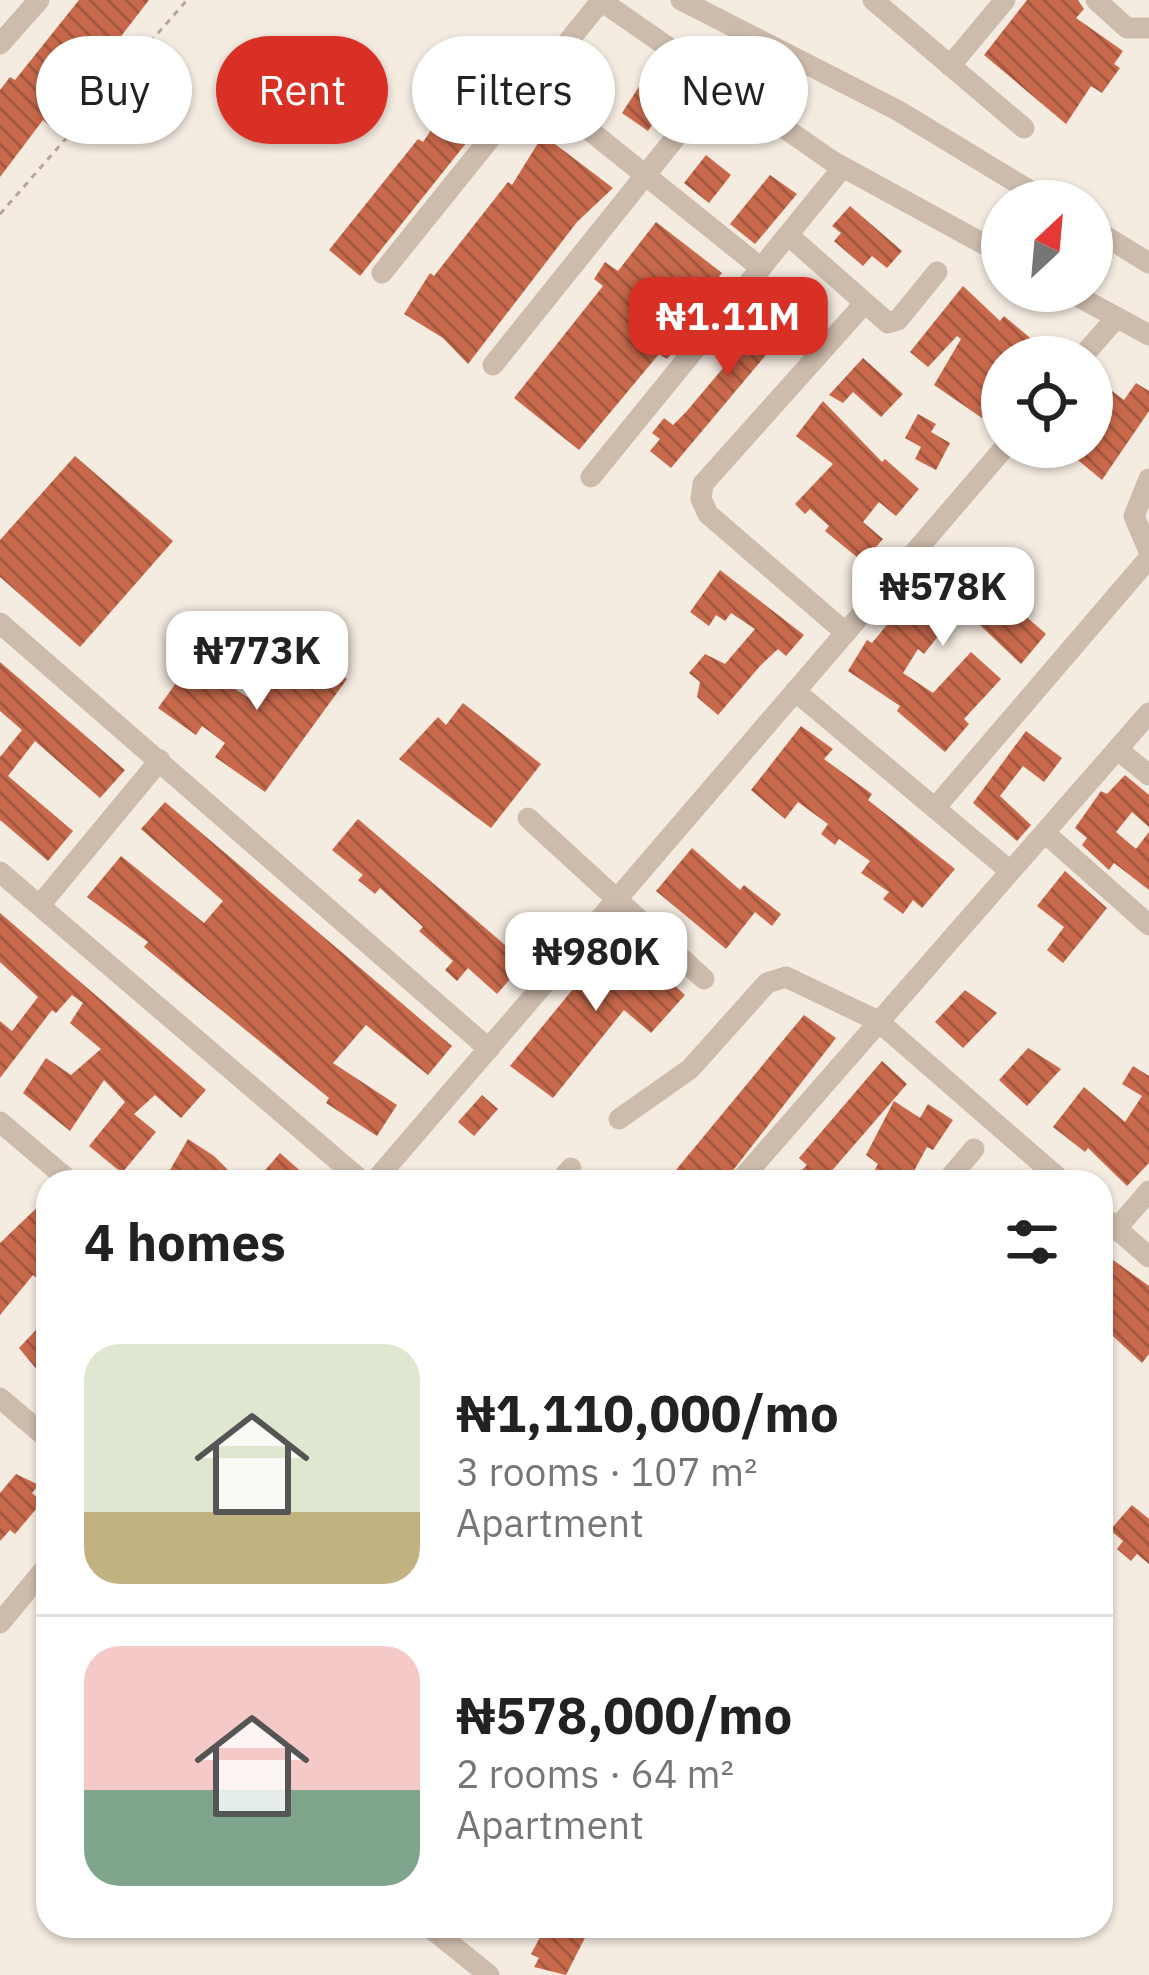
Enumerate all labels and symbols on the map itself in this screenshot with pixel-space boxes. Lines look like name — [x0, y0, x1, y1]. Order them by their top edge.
north arrow — [981, 180, 1113, 312]
pin: ₦1.11M — [630, 277, 826, 379]
pin: ₦578K — [859, 547, 1027, 649]
pin: ₦773K — [173, 611, 341, 713]
pin: ₦980K — [512, 912, 680, 1014]

